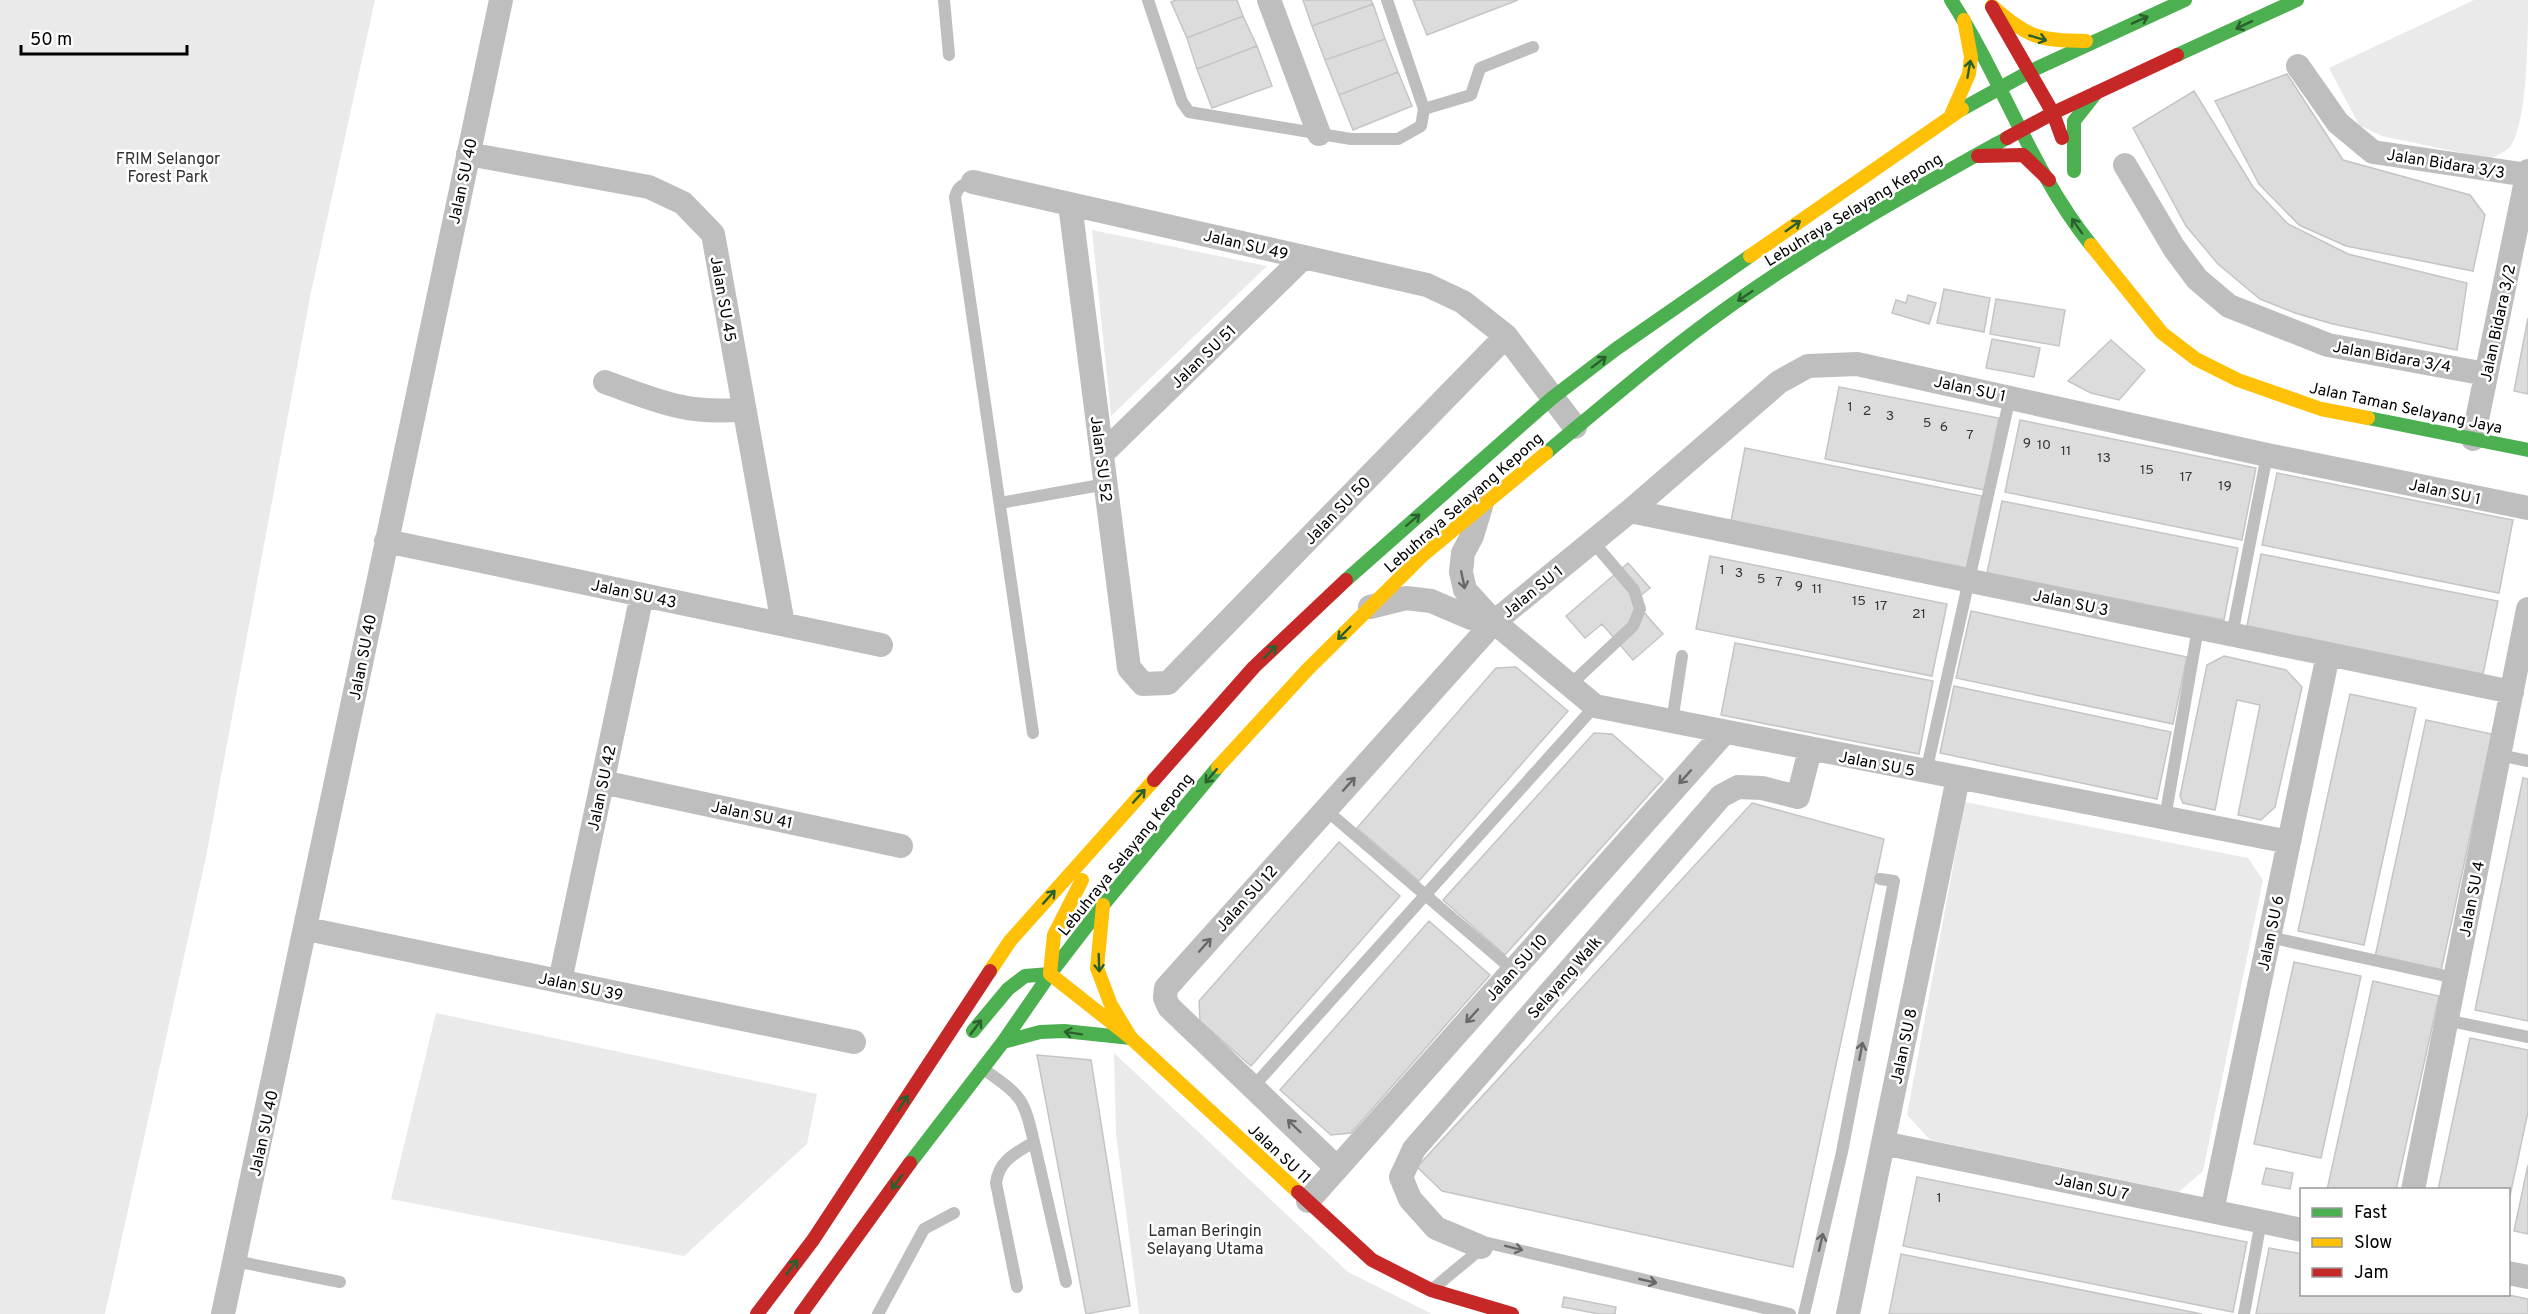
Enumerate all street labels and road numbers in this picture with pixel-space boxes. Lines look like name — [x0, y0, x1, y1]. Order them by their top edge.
street label: Jalan SU 40 — [445, 137, 483, 226]
street label: Jalan Bidara 3/3 — [2385, 146, 2506, 184]
street label: Lebuhraya Selayang Kepong — [1761, 150, 1947, 272]
street label: Jalan SU 49 — [1201, 226, 1290, 265]
street label: Jalan SU 45 — [705, 255, 739, 344]
street label: Jalan Bidara 3/2 — [2477, 263, 2521, 384]
street label: Jalan SU 51 — [1168, 321, 1241, 393]
street label: Jalan Bidara 3/4 — [2331, 338, 2452, 378]
street label: Jalan SU 1 — [1932, 373, 2007, 407]
street label: Jalan Taman Selayang Jaya — [2307, 379, 2504, 439]
street label: Jalan SU 52 — [1085, 415, 1115, 504]
street label: Lebuhraya Selayang Kepong — [1381, 429, 1548, 578]
street label: Jalan SU 50 — [1301, 473, 1376, 550]
street label: Jalan SU 1 — [2407, 476, 2482, 510]
street label: Jalan SU 1 — [1499, 562, 1568, 623]
street label: Jalan SU 43 — [589, 576, 678, 614]
street label: Jalan SU 3 — [2031, 586, 2110, 622]
street label: Jalan SU 40 — [346, 613, 382, 702]
street label: Jalan SU 42 — [584, 744, 622, 833]
street label: Jalan SU 5 — [1837, 748, 1916, 782]
street label: Lebuhraya Selayang Kepong — [1055, 770, 1199, 941]
street label: Jalan SU 41 — [709, 798, 794, 834]
street label: Jalan SU 4 — [2456, 860, 2490, 939]
street label: Jalan SU 12 — [1212, 862, 1283, 937]
street label: Jalan SU 6 — [2254, 894, 2290, 973]
street label: Jalan SU 10 — [1482, 931, 1553, 1006]
street label: Selayang Walk — [1524, 933, 1607, 1024]
street label: Jalan SU 39 — [536, 969, 625, 1007]
street label: Jalan SU 8 — [1887, 1007, 1923, 1086]
street label: Jalan SU 40 — [246, 1089, 284, 1178]
street label: Jalan SU 11 — [1243, 1120, 1314, 1189]
street label: Jalan SU 7 — [2053, 1170, 2130, 1206]

